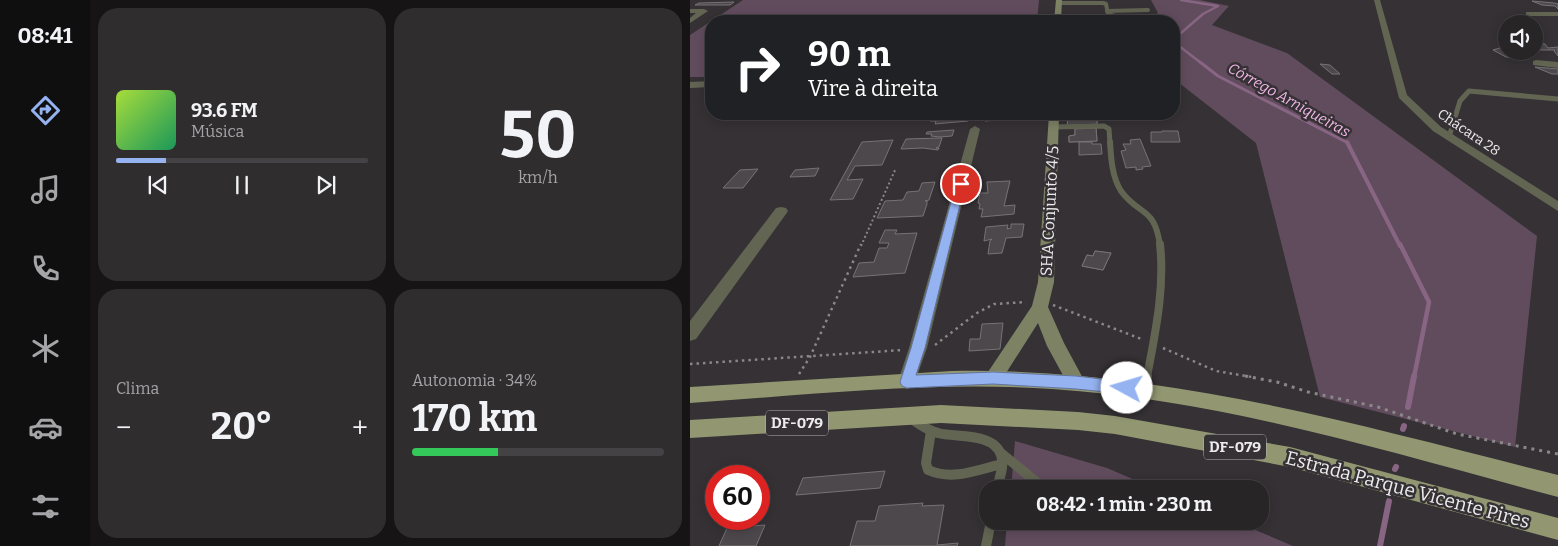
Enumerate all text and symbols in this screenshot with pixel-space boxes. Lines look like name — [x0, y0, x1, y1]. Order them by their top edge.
map controls — [1498, 15, 1543, 60]
button: sound — [1498, 15, 1543, 60]
text: 08:41 — [17, 22, 73, 49]
text: 90 m — [808, 33, 891, 75]
icon: right — [725, 35, 790, 100]
water label: Córrego Arniqueiras — [1225, 59, 1353, 141]
text: Vire à direita — [808, 75, 938, 102]
icon: directions — [28, 93, 63, 128]
text: 50 — [500, 96, 576, 174]
text: 93.6 FM — [191, 99, 258, 122]
street label: Chácara 28 — [1434, 105, 1503, 160]
text: Música — [191, 122, 244, 141]
street label: SHA Conjunto 4/5 — [1037, 145, 1062, 277]
pin — [940, 163, 982, 205]
text: km/h — [518, 168, 558, 187]
icon: arrive — [947, 170, 975, 198]
icon: previous — [144, 171, 172, 199]
icon: pause — [228, 171, 256, 199]
icon: next — [312, 171, 340, 199]
icon: music — [28, 172, 63, 207]
icon: phone — [28, 251, 63, 286]
icon: climate — [28, 331, 63, 366]
position arrow — [1100, 361, 1152, 413]
text: Autonomia · 34% — [412, 371, 537, 390]
text: Clima — [116, 379, 159, 398]
text: 170 km — [412, 395, 537, 441]
text: 20° — [211, 403, 273, 449]
icon: car — [28, 410, 63, 445]
road number: DF-079 — [766, 410, 828, 436]
text: − — [116, 411, 131, 444]
text: + — [352, 411, 368, 444]
road number: DF-079 — [1204, 434, 1266, 460]
street label: Estrada Parque Vicente Pires — [1283, 446, 1532, 533]
speed limit sign: 60 — [705, 465, 770, 530]
icon: filters — [28, 489, 63, 524]
text: 08:42 · 1 min · 230 m — [1036, 493, 1212, 516]

